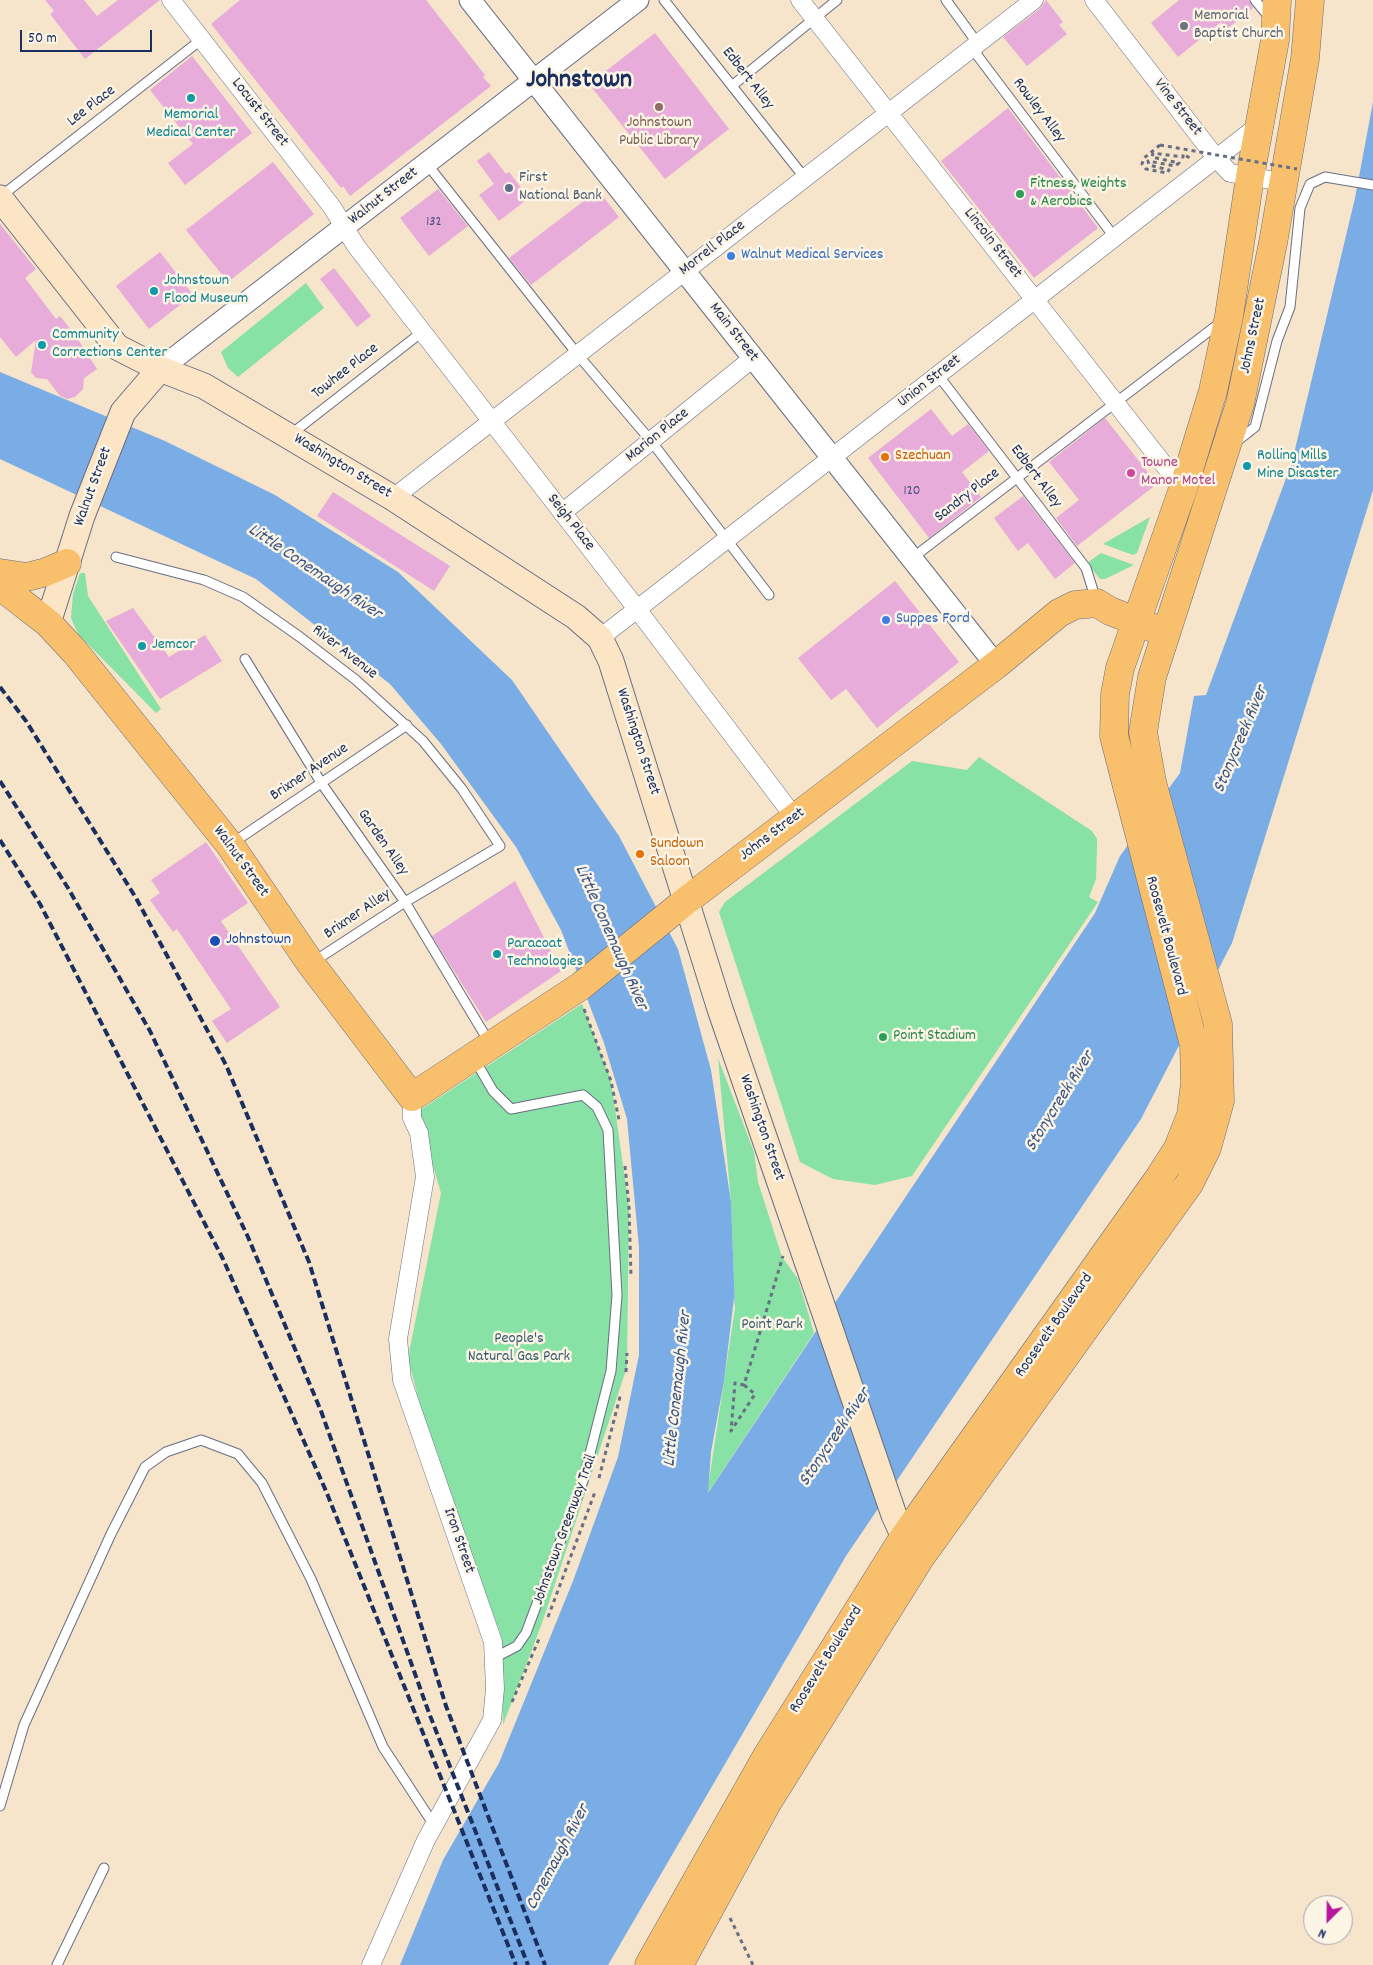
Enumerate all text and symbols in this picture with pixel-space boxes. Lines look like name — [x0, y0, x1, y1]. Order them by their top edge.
place label: Memorial Baptist Church — [1194, 7, 1283, 45]
scale bar — [22, 20, 155, 52]
marker: Memorial Baptist Church — [1178, 20, 1190, 32]
text: 50 m — [28, 28, 57, 50]
street label: Edbert Alley — [717, 44, 777, 114]
district label: Johnstown — [526, 66, 632, 98]
street label: Locust Street — [226, 75, 292, 151]
street label: Rowley Alley — [1007, 75, 1069, 147]
street label: Vine Street — [1149, 75, 1205, 141]
street label: Lee Place — [64, 82, 120, 132]
marker: Memorial Medical Center — [185, 92, 197, 104]
marker: Johnstown Public Library — [653, 101, 665, 113]
place label: Memorial Medical Center — [146, 106, 236, 144]
place label: Johnstown Public Library — [619, 114, 699, 152]
street label: Walnut Street — [345, 164, 423, 230]
place label: First National Bank — [519, 169, 602, 207]
place label: Fitness, Weights & Aerobics — [1030, 175, 1127, 213]
marker: First National Bank — [503, 182, 515, 194]
marker: Fitness, Weights & Aerobics — [1014, 188, 1026, 200]
street label: Lincoln Street — [959, 205, 1025, 283]
house number: 132 — [426, 215, 442, 231]
street label: Morrell Place — [676, 217, 750, 281]
place label: Walnut Medical Services — [741, 246, 883, 266]
marker: Walnut Medical Services — [725, 250, 737, 262]
place label: Johnstown Flood Museum — [164, 272, 248, 310]
marker: Johnstown Flood Museum — [148, 285, 160, 297]
street label: Johns Street — [1237, 296, 1271, 376]
street label: Main Street — [704, 300, 762, 366]
place label: Community Corrections Center — [52, 326, 167, 364]
marker: Community Corrections Center — [36, 339, 48, 351]
street label: Towhee Place — [309, 340, 383, 404]
street label: Union Street — [895, 351, 965, 413]
street label: Marion Place — [622, 405, 694, 467]
street label: Washington Street — [289, 430, 395, 504]
street label: Edbert Alley — [1005, 442, 1065, 512]
street label: Walnut Street — [71, 445, 117, 529]
place label: Szechuan — [895, 447, 951, 467]
place label: Rolling Mills Mine Disaster — [1257, 447, 1338, 485]
marker: Szechuan — [879, 451, 891, 463]
place label: Towne Manor Motel — [1141, 454, 1215, 492]
marker: Rolling Mills Mine Disaster — [1241, 460, 1253, 472]
street label: Sandry Place — [932, 465, 1004, 527]
marker: Towne Manor Motel — [1125, 467, 1137, 479]
house number: 120 — [904, 484, 920, 500]
street label: Seigh Place — [542, 491, 598, 555]
water label: Little Conemaugh River — [243, 520, 385, 626]
place label: Suppes Ford — [896, 610, 970, 630]
marker: Suppes Ford — [880, 614, 892, 626]
street label: River Avenue — [307, 621, 381, 685]
place label: Jemcor — [152, 636, 195, 656]
marker: Jemcor — [136, 640, 148, 652]
water label: Stonycreek River — [1210, 683, 1274, 797]
street label: Washington Street — [611, 686, 663, 798]
street label: Brixner Avenue — [267, 740, 353, 806]
street label: Johns Street — [736, 804, 810, 866]
street label: Garden Alley — [352, 806, 412, 880]
street label: Walnut Street — [208, 823, 272, 901]
place label: Sundown Saloon — [650, 835, 704, 873]
marker: Sundown Saloon — [634, 848, 646, 860]
water label: Little Conemaugh River — [568, 862, 652, 1014]
street label: Roosevelt Boulevard — [1140, 874, 1190, 998]
street label: Brixner Alley — [321, 886, 395, 944]
place label: Johnstown — [226, 931, 291, 951]
marker: Johnstown — [208, 934, 222, 948]
place label: Paracoat Technologies — [507, 935, 583, 973]
marker: Paracoat Technologies — [491, 948, 503, 960]
place label: Point Stadium — [893, 1027, 976, 1047]
marker: Point Stadium — [877, 1031, 889, 1043]
water label: Stonycreek River — [1022, 1048, 1100, 1156]
street label: Washington Street — [734, 1072, 788, 1184]
street label: Roosevelt Boulevard — [1012, 1270, 1098, 1382]
water label: Little Conemaugh River — [660, 1310, 698, 1468]
park label: Point Park — [741, 1316, 803, 1336]
park label: People's Natural Gas Park — [468, 1330, 570, 1368]
water label: Stonycreek River — [795, 1385, 877, 1491]
street label: Johnstown Greenway Trail — [530, 1452, 602, 1608]
street label: Iron Street — [438, 1506, 478, 1576]
street label: Roosevelt Boulevard — [786, 1603, 868, 1717]
water label: Conemaugh River — [522, 1802, 596, 1914]
north arrow — [1303, 1895, 1353, 1945]
text: N — [1315, 1922, 1330, 1943]

